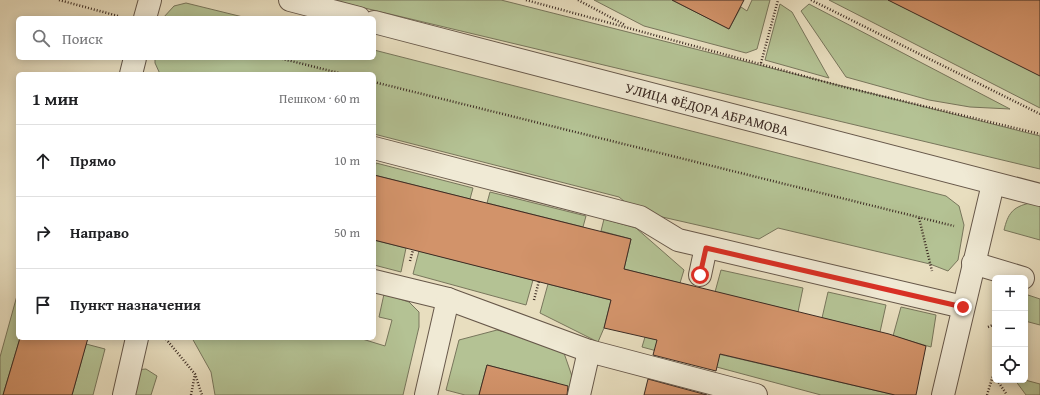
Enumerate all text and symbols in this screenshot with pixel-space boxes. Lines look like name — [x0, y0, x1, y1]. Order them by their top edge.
search box — [16, 16, 376, 60]
icon: search — [30, 27, 52, 49]
text: Поиск — [62, 28, 103, 49]
street label: УЛИЦА ФЁДОРА АБРАМОВА — [623, 78, 791, 141]
text: 1 мин — [32, 86, 78, 111]
text: Пешком · 60 m — [279, 89, 360, 108]
icon: ahead — [32, 150, 54, 172]
text: Прямо — [70, 150, 116, 171]
text: 10 m — [334, 151, 360, 170]
icon: right — [32, 222, 54, 244]
text: Направо — [70, 222, 129, 243]
text: 50 m — [334, 223, 360, 242]
route start — [691, 266, 709, 284]
map controls — [992, 275, 1028, 383]
button: + — [992, 275, 1028, 311]
icon: arrive — [32, 294, 54, 316]
text: Пункт назначения — [70, 294, 201, 315]
route end — [954, 298, 972, 316]
button: − — [992, 311, 1028, 347]
button: locate — [992, 347, 1028, 383]

